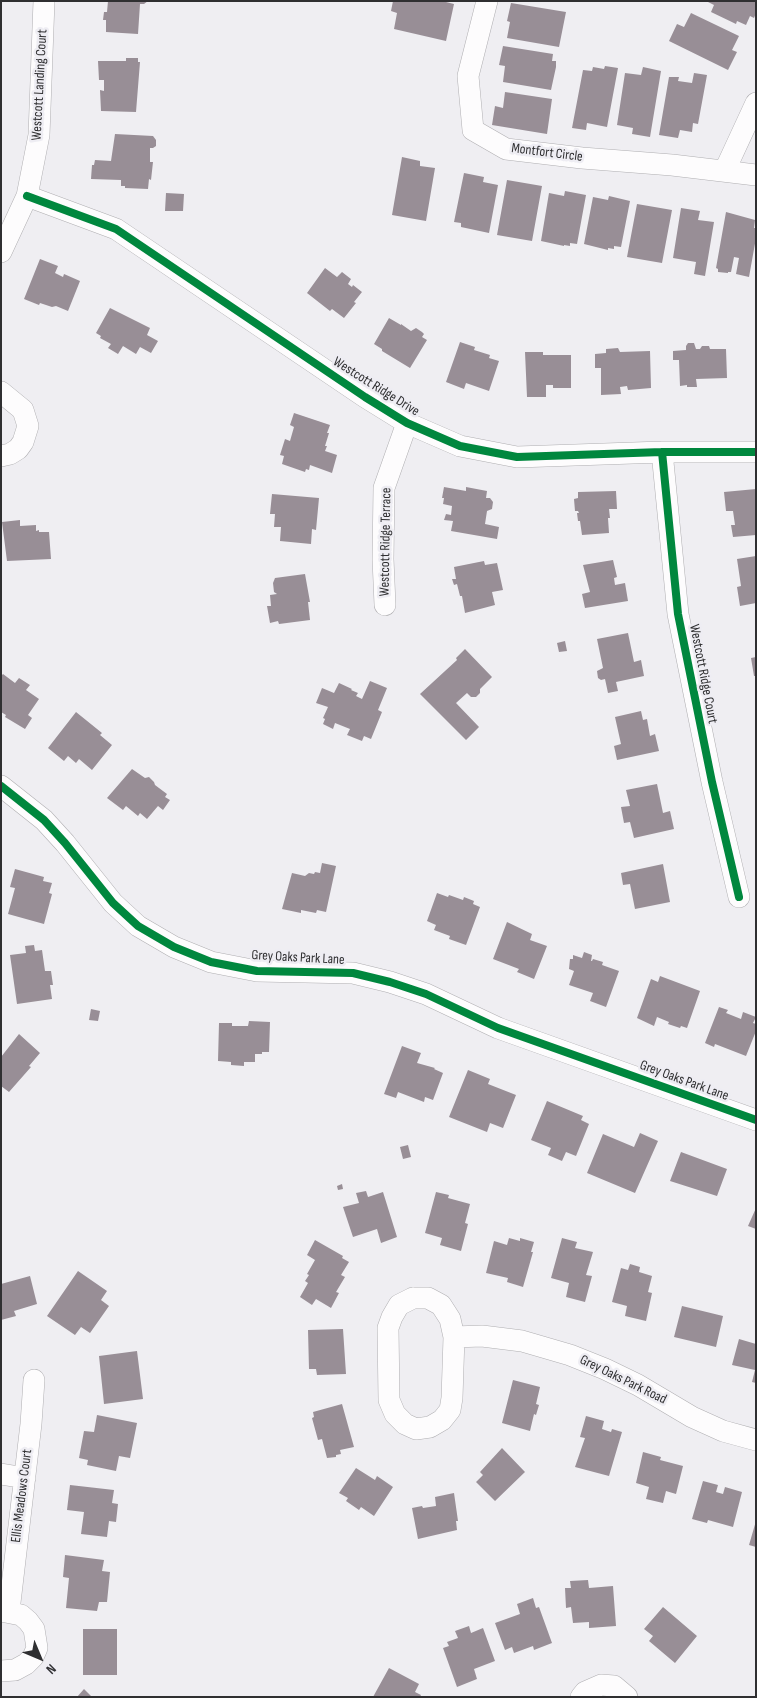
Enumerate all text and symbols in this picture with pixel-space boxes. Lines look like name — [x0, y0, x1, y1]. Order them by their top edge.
street label: Westcott Landing Court — [29, 29, 51, 141]
street label: Montfort Circle — [510, 140, 584, 166]
street label: Westcott Ridge Drive — [330, 354, 422, 420]
street label: Westcott Ridge Terrace — [377, 487, 395, 597]
street label: Westcott Ridge Court — [685, 623, 721, 725]
street label: Grey Oaks Park Lane — [251, 947, 345, 969]
street label: Grey Oaks Park Lane — [637, 1057, 731, 1105]
street label: Grey Oaks Park Road — [577, 1352, 669, 1408]
street label: Ellis Meadows Court — [8, 1448, 36, 1544]
north arrow — [15, 1633, 65, 1683]
text: N — [42, 1660, 60, 1678]

